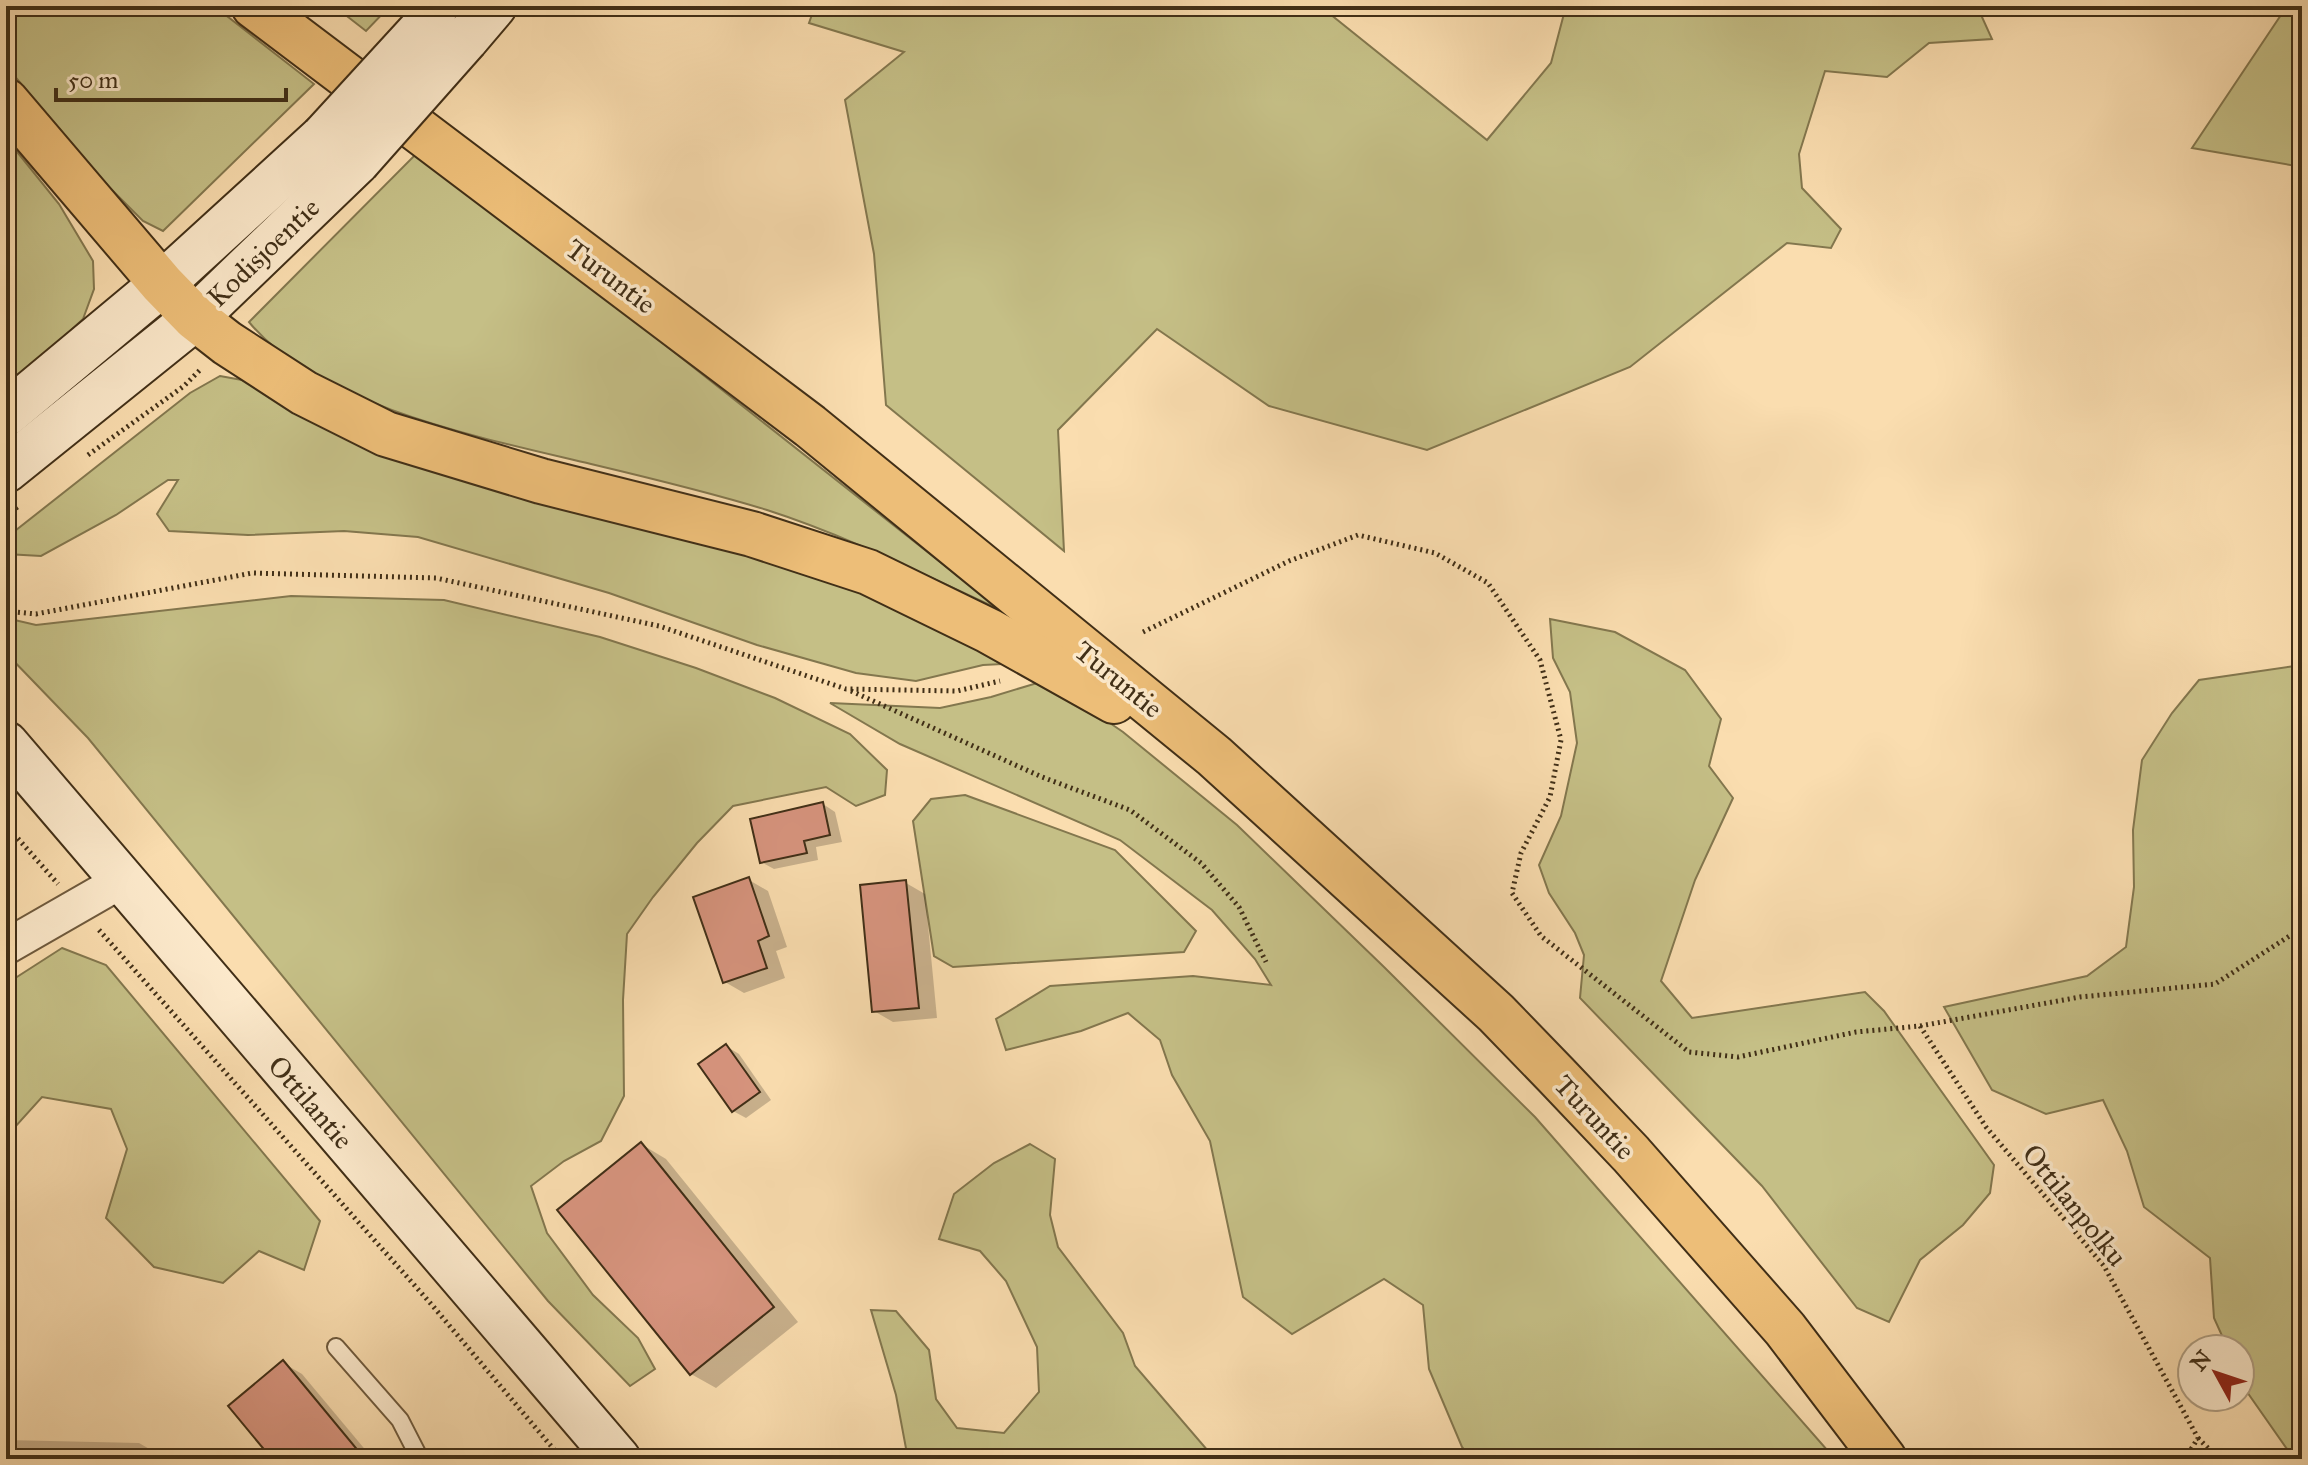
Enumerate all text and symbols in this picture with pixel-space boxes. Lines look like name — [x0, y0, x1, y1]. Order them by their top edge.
scale bar — [56, 52, 286, 102]
text: 50 m — [68, 65, 118, 95]
street label: Kodisjoentie — [200, 190, 327, 315]
street label: Turuntie — [559, 231, 663, 321]
street label: Turuntie — [1067, 633, 1170, 726]
street label: Ottilantie — [261, 1048, 361, 1156]
street label: Turuntie — [1547, 1068, 1643, 1167]
street label: Ottilanpolku — [2015, 1137, 2135, 1274]
north arrow — [2176, 1333, 2256, 1413]
text: N — [2185, 1344, 2218, 1376]

